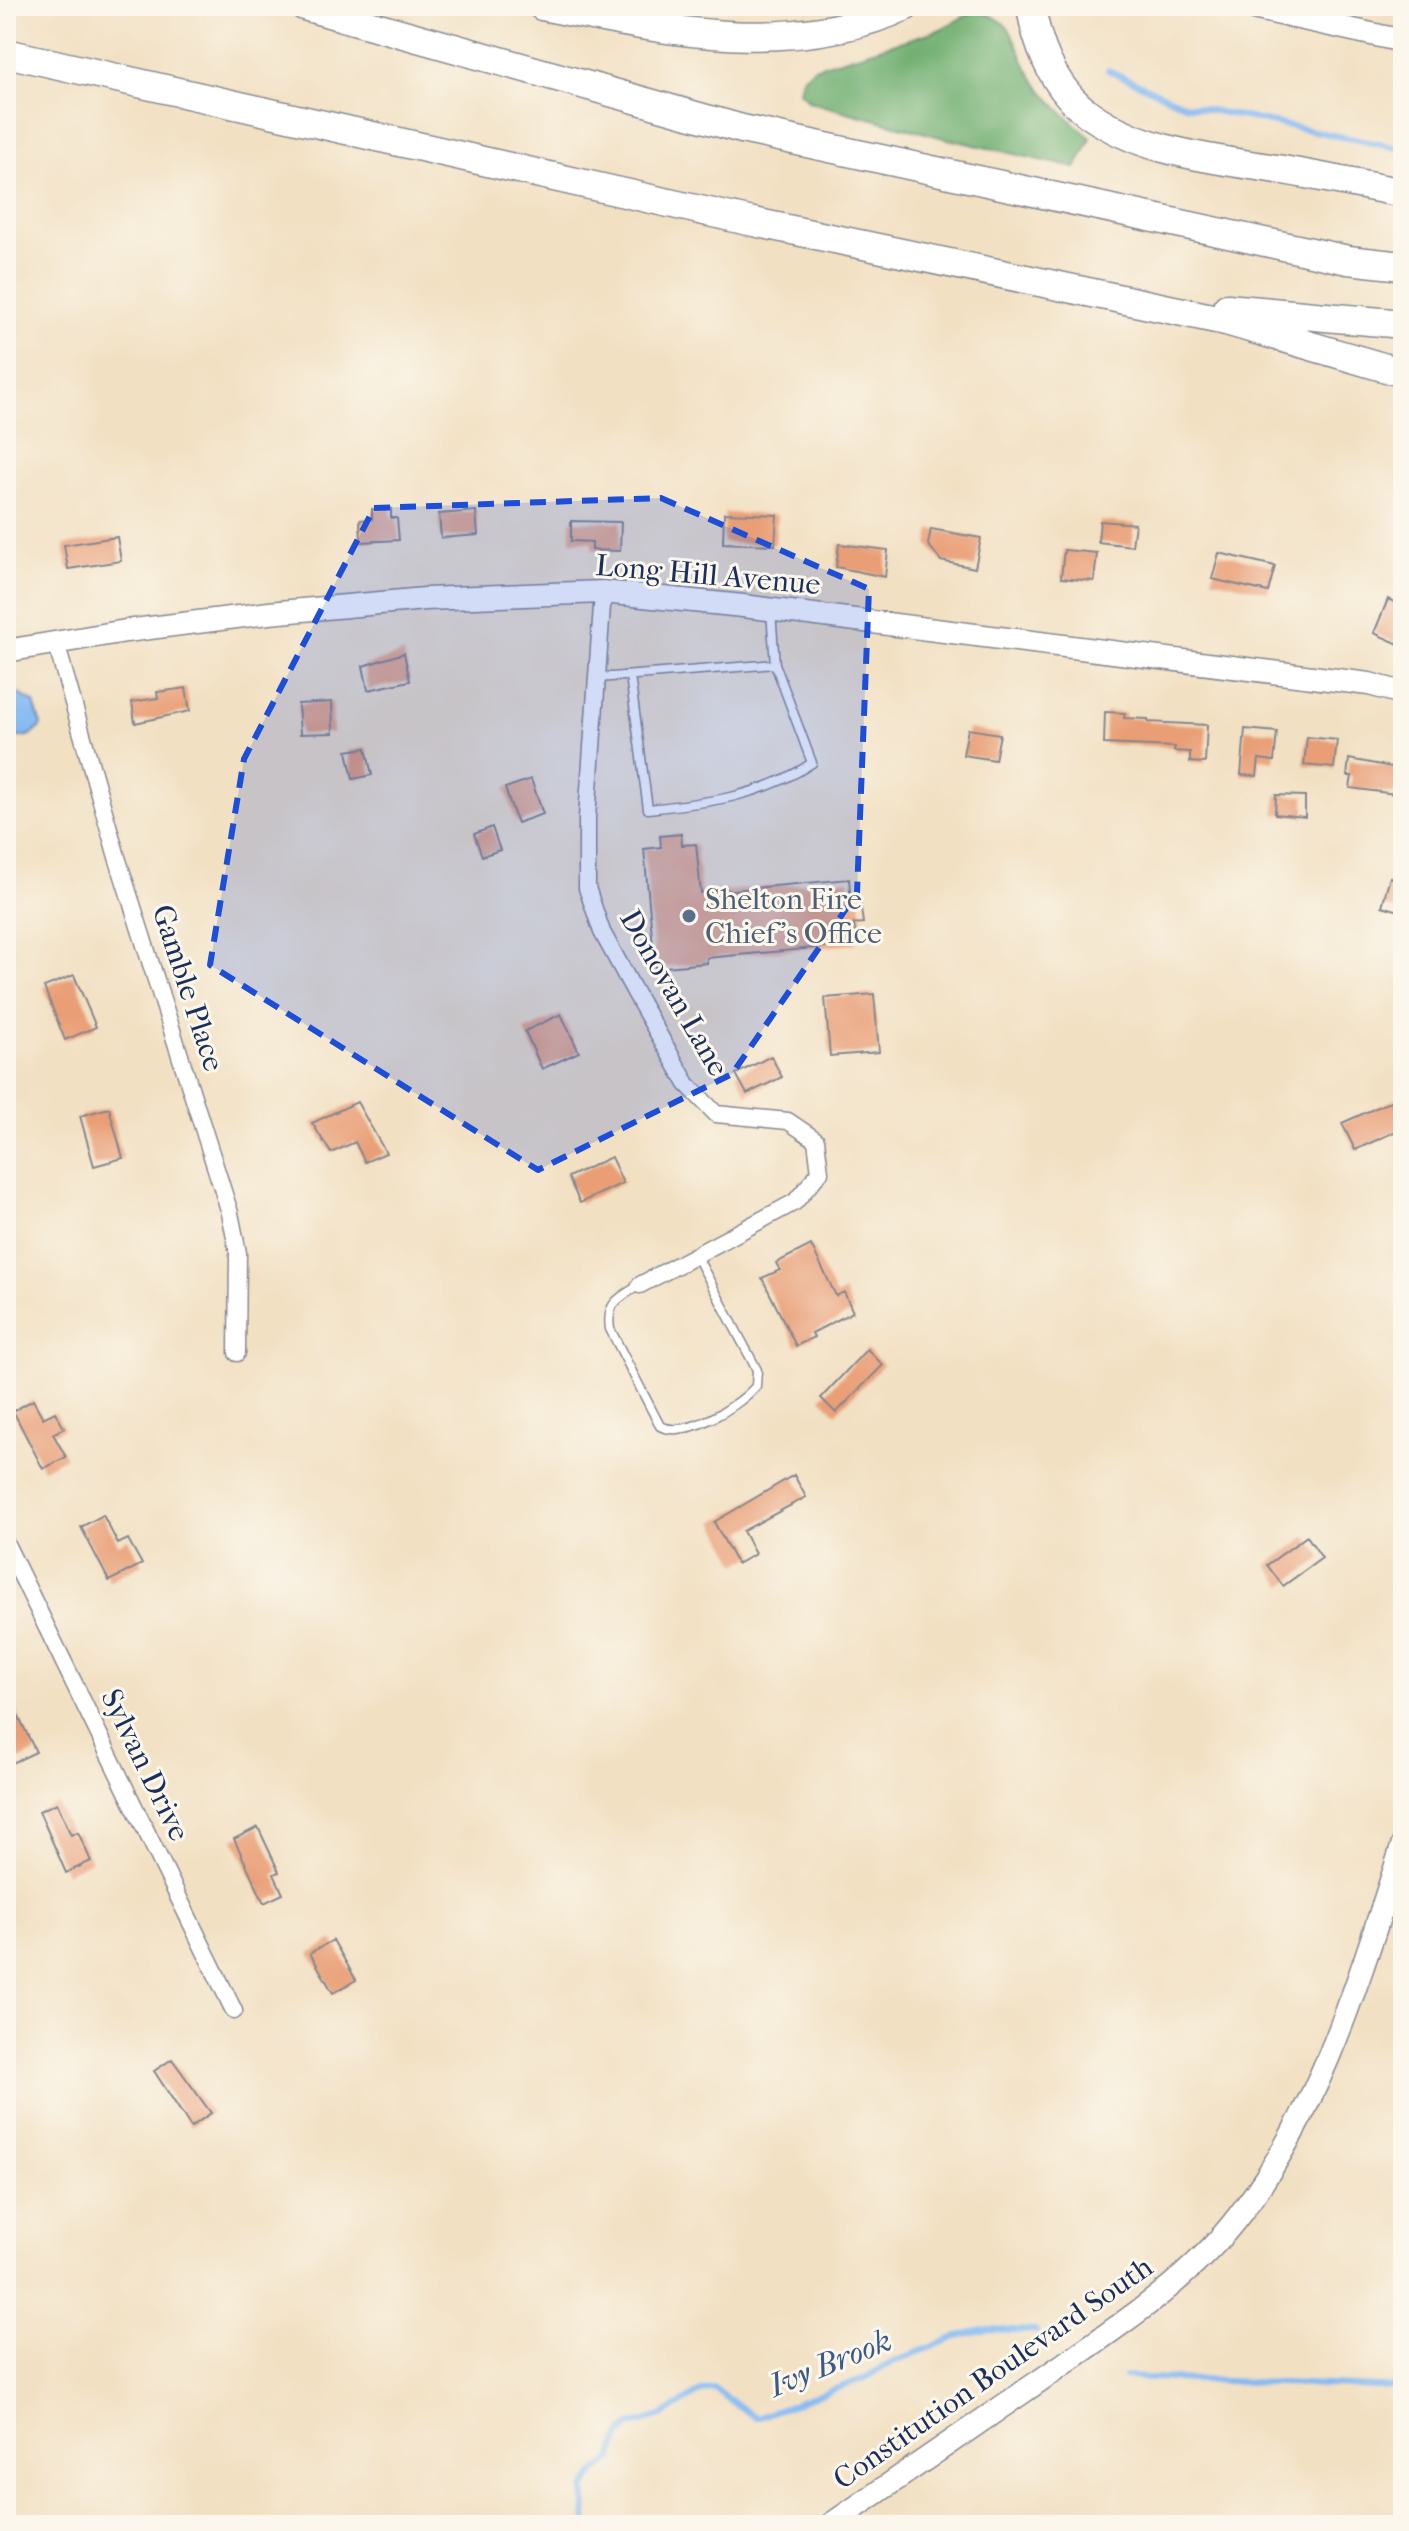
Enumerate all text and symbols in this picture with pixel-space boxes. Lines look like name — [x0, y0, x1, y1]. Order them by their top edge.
street label: Long Hill Avenue — [594, 548, 822, 602]
place label: Shelton Fire Chief's Office — [705, 882, 882, 951]
street label: Gamble Place — [145, 900, 231, 1076]
street label: Donovan Lane — [612, 904, 736, 1083]
marker: Shelton Fire Chief's Office — [680, 907, 698, 925]
street label: Sylvan Drive — [93, 1683, 197, 1847]
street label: Constitution Boulevard South — [827, 2249, 1159, 2497]
water label: Ivy Brook — [762, 2322, 897, 2405]

